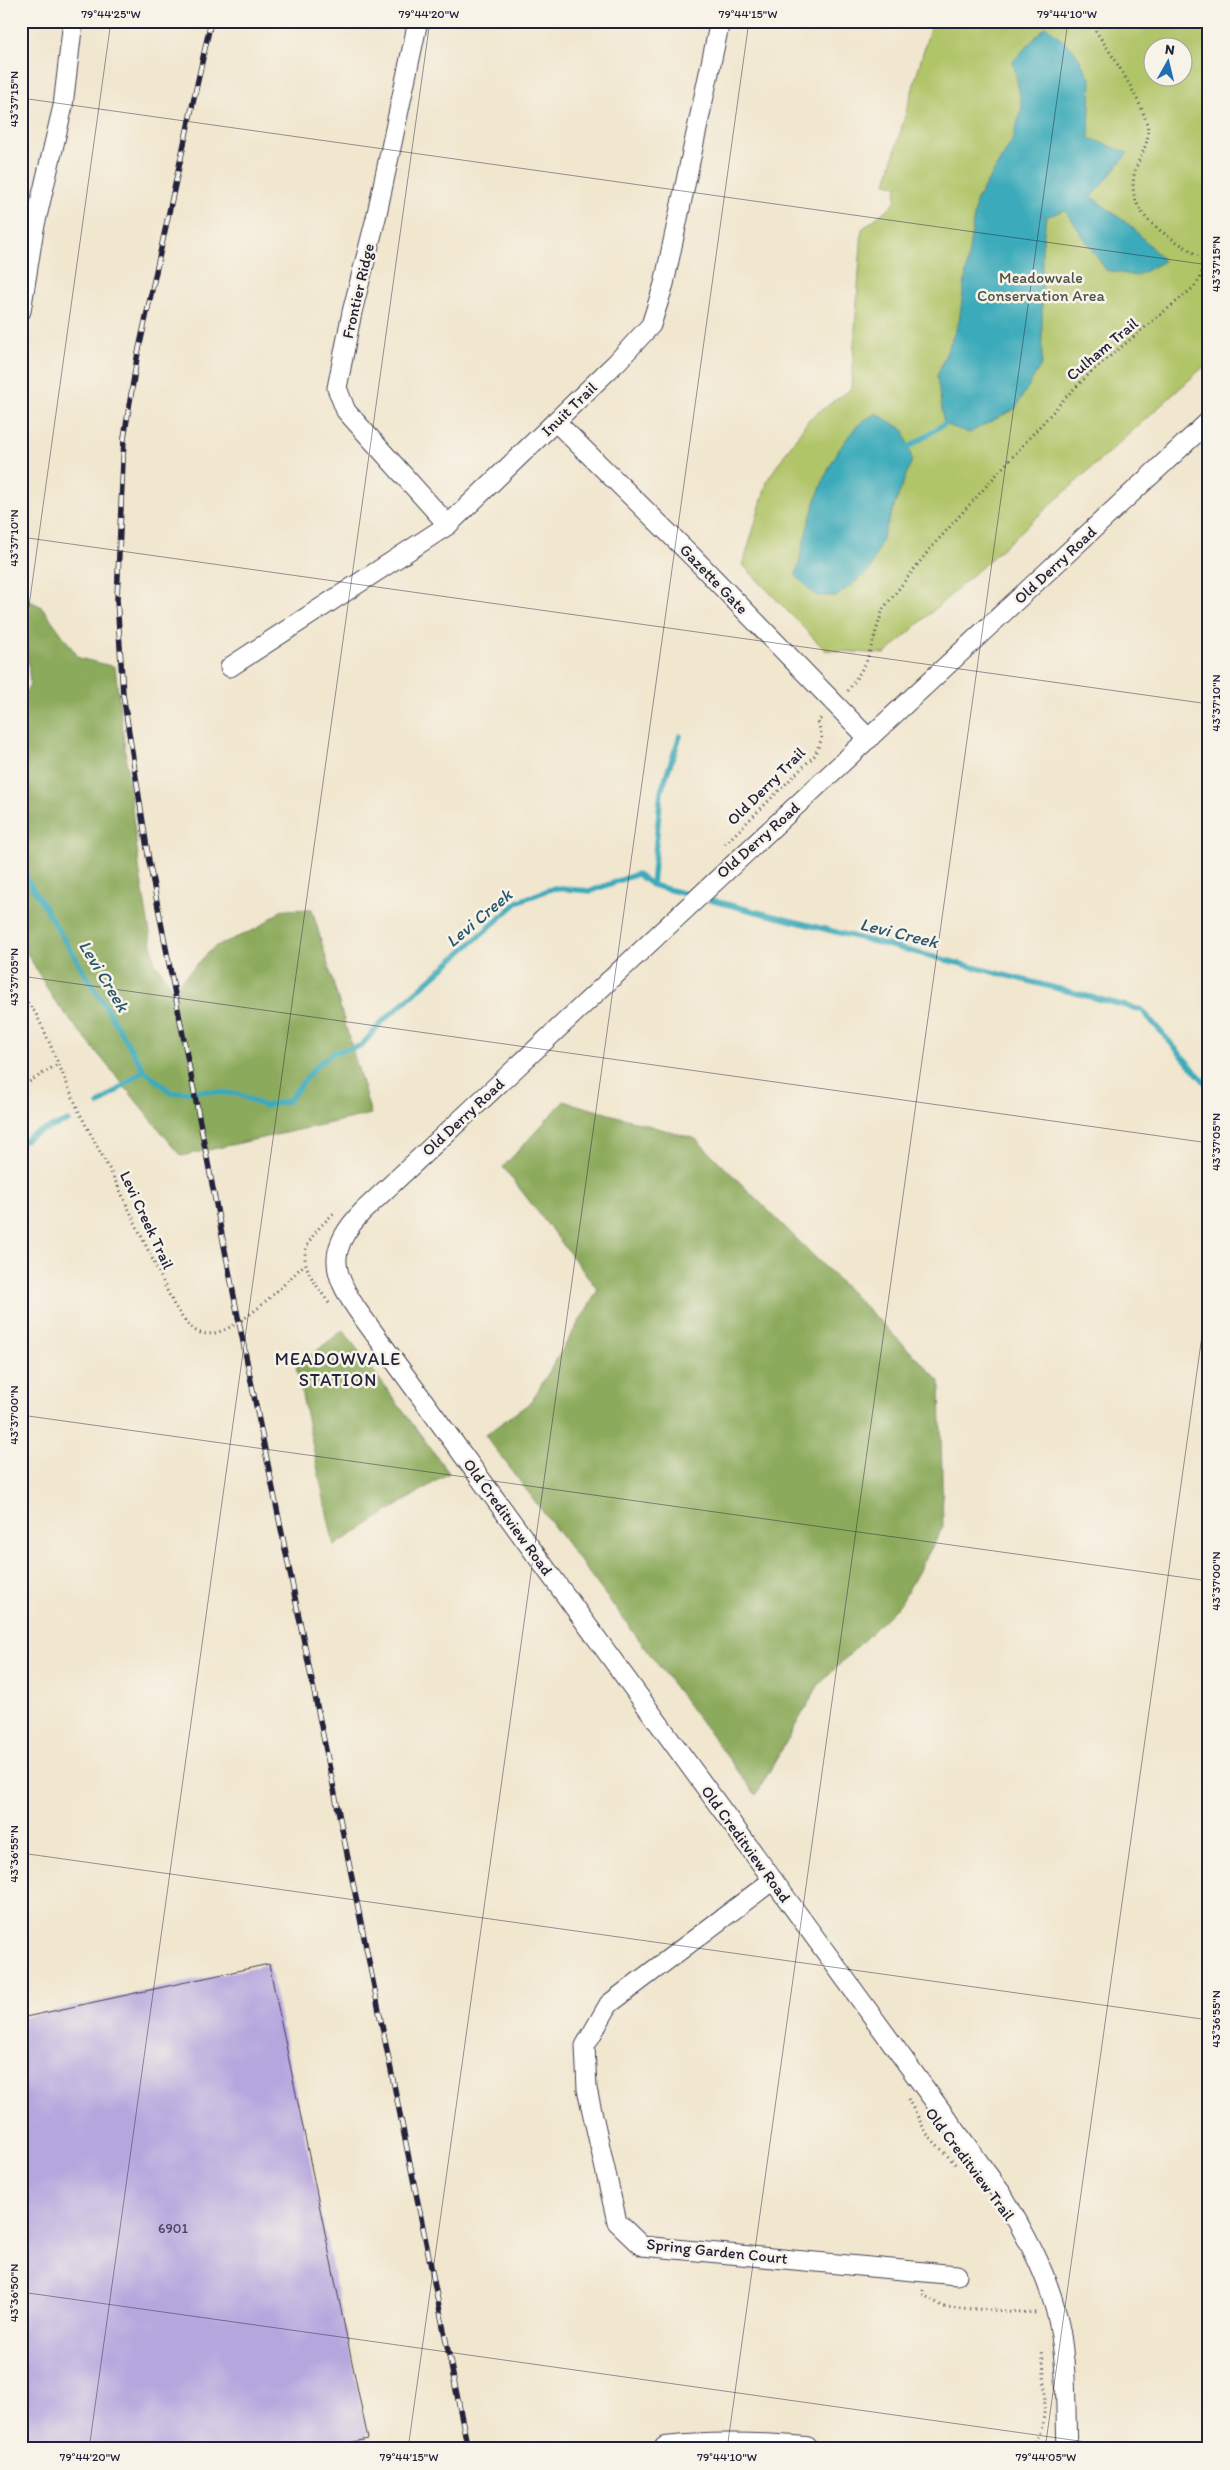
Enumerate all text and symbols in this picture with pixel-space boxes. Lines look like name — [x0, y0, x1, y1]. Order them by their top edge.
text: 79°44'25"W — [81, 7, 141, 21]
text: 79°44'20"W — [399, 7, 459, 21]
text: 79°44'15"W — [719, 7, 777, 21]
text: 79°44'10"W — [1037, 7, 1097, 21]
north arrow — [1142, 38, 1192, 88]
text: N — [1164, 41, 1176, 59]
text: 43°37'15"N — [7, 71, 21, 127]
text: 43°37'15"N — [1209, 236, 1223, 292]
street label: Frontier Ridge — [338, 242, 378, 340]
park label: Meadowvale Conservation Area — [977, 268, 1106, 305]
street label: Culham Trail — [1062, 313, 1142, 384]
street label: Inuit Trail — [537, 378, 601, 440]
text: 43°37'10"N — [7, 509, 21, 567]
street label: Old Derry Road — [1010, 522, 1100, 608]
street label: Gazette Gate — [676, 540, 752, 618]
text: 43°37'10"N — [1209, 674, 1223, 732]
street label: Old Derry Trail — [723, 743, 809, 829]
street label: Old Derry Road — [712, 797, 804, 882]
water label: Levi Creek — [441, 883, 518, 952]
water label: Levi Creek — [858, 913, 942, 954]
water label: Levi Creek — [74, 936, 135, 1017]
text: 43°37'05"N — [7, 948, 21, 1006]
street label: Old Derry Road — [418, 1074, 508, 1160]
text: 43°37'05"N — [1209, 1113, 1223, 1171]
street label: Levi Creek Trail — [116, 1168, 178, 1273]
district label: MEADOWVALE STATION — [275, 1348, 401, 1391]
text: 43°37'00"N — [7, 1385, 21, 1445]
street label: Old Creditview Road — [459, 1455, 557, 1579]
text: 43°37'00"N — [1209, 1551, 1223, 1611]
street label: Old Creditview Road — [697, 1782, 795, 1906]
text: 43°36'55"N — [7, 1825, 21, 1883]
text: 43°36'55"N — [1209, 1990, 1223, 2048]
street label: Old Creditview Trail — [921, 2104, 1019, 2225]
house number: 6901 — [158, 2220, 188, 2237]
street label: Spring Garden Court — [646, 2234, 788, 2268]
text: 43°36'50"N — [7, 2264, 21, 2322]
text: 79°44'20"W — [60, 2450, 120, 2464]
text: 79°44'15"W — [380, 2450, 438, 2464]
text: 79°44'10"W — [697, 2450, 757, 2464]
text: 79°44'05"W — [1016, 2450, 1076, 2464]

